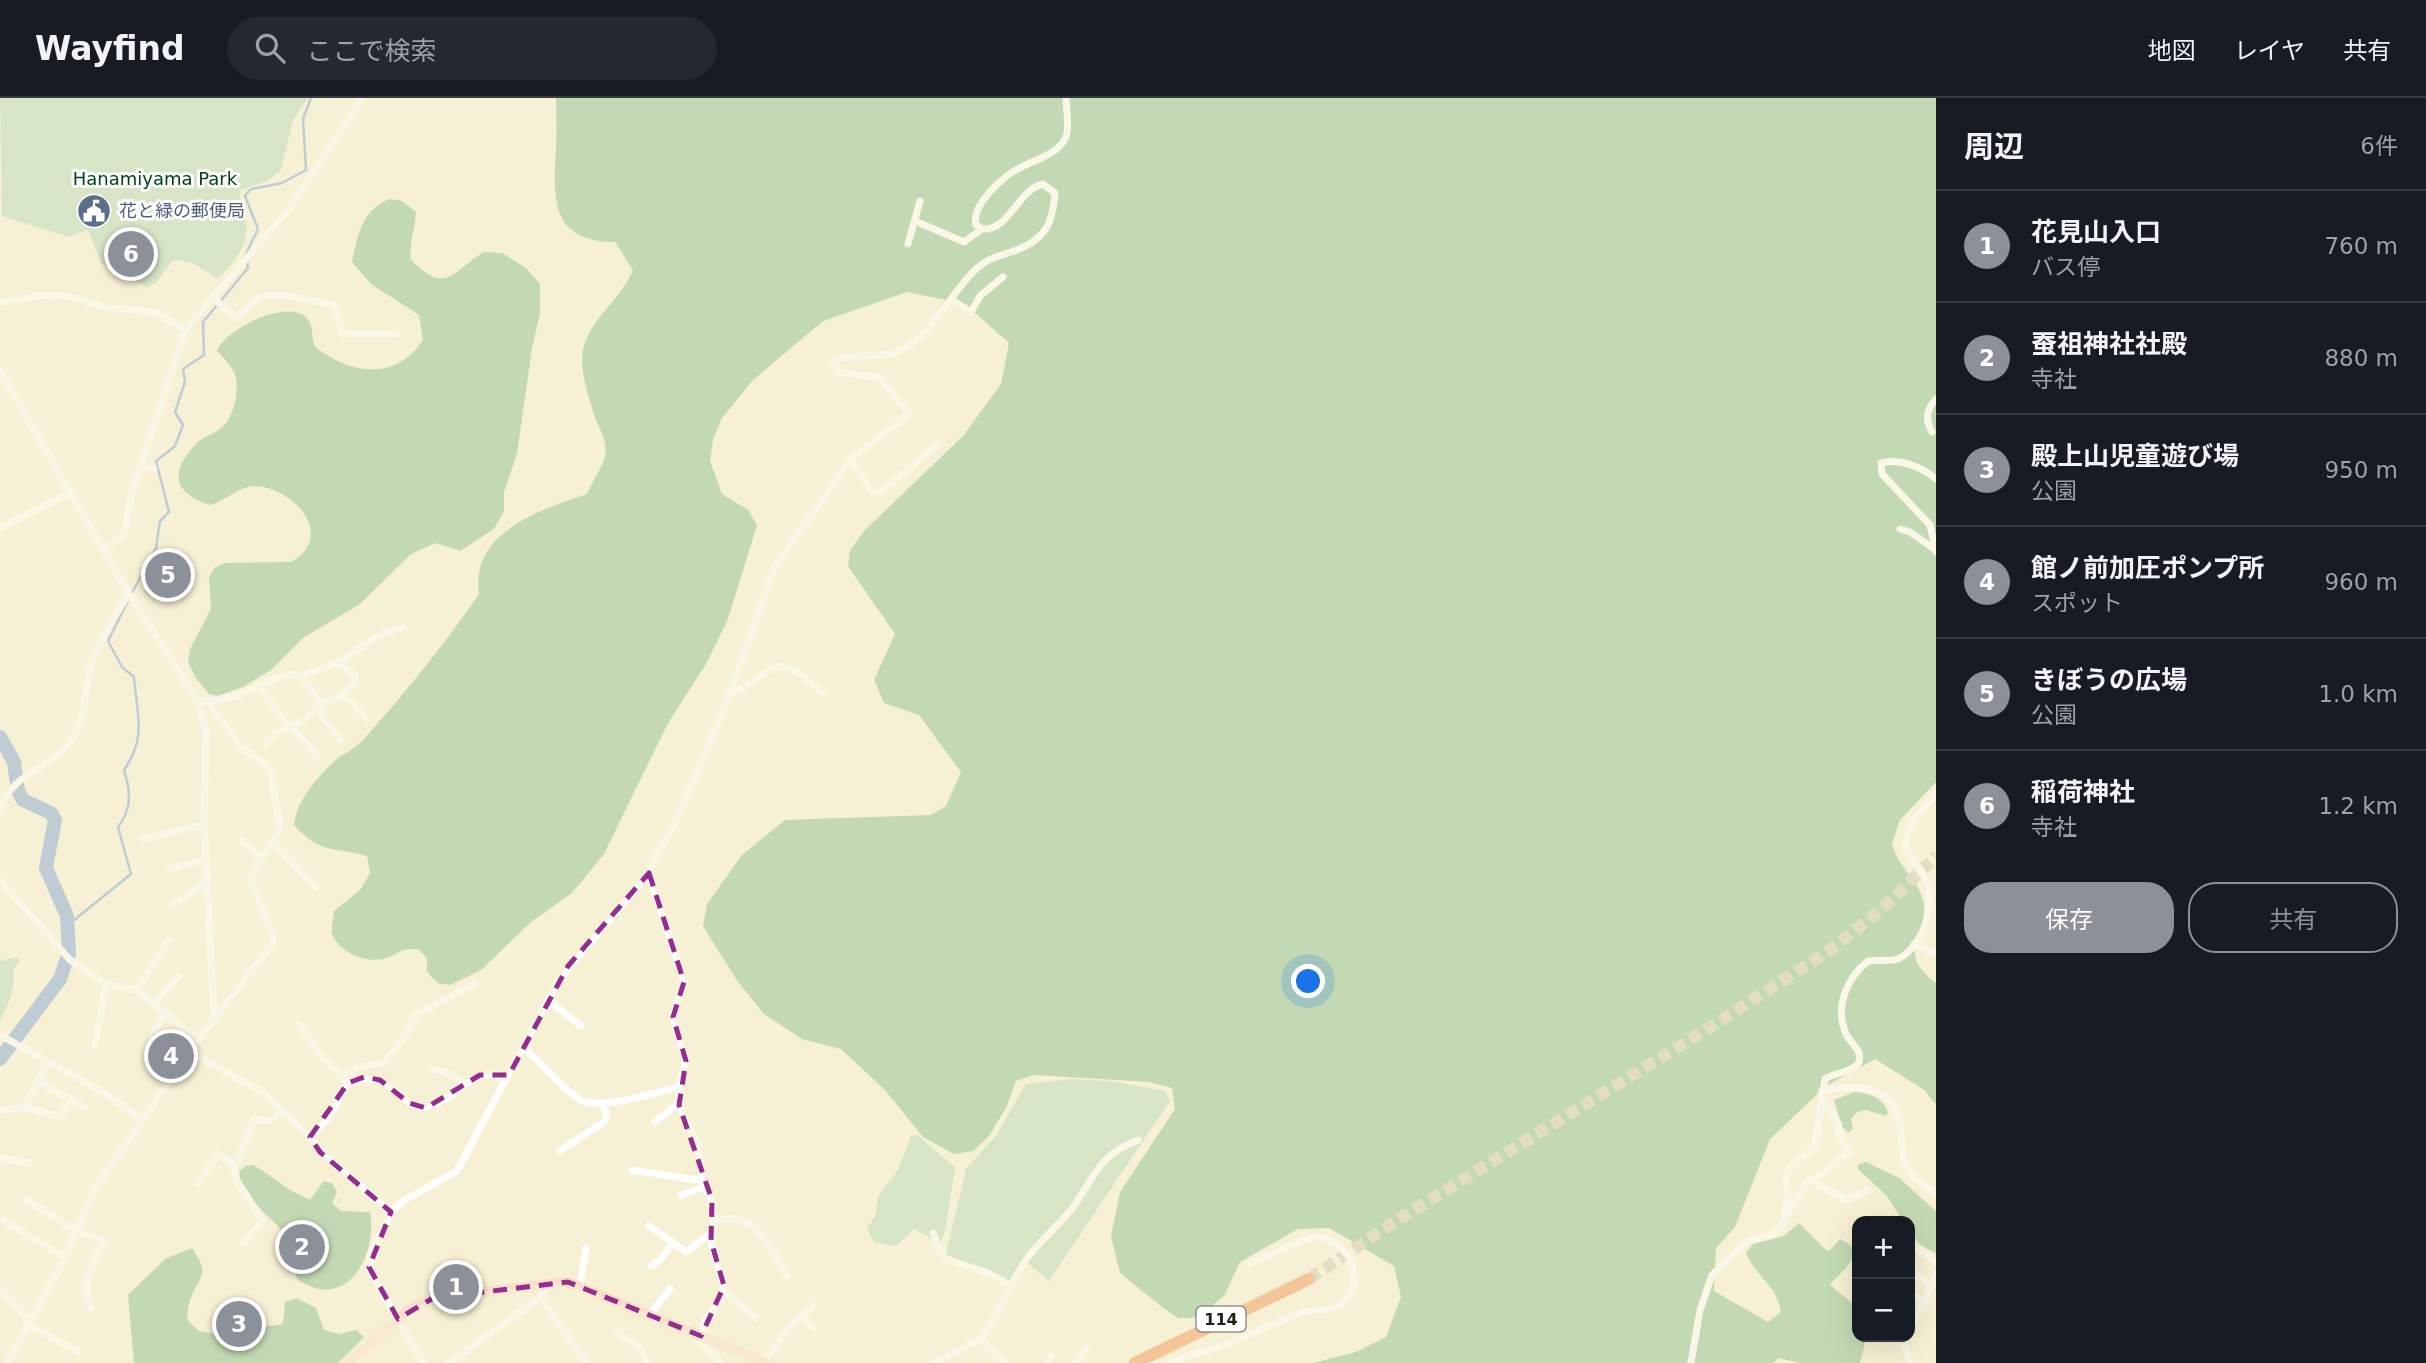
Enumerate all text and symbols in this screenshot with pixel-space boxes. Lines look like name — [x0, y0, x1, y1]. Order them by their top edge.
search box — [227, 17, 717, 80]
text: Wayfind — [35, 29, 185, 68]
icon: search — [251, 29, 289, 67]
text: ここで検索 — [307, 36, 437, 66]
text: 地図 — [2148, 37, 2196, 65]
text: レイヤ — [2234, 37, 2305, 65]
text: 共有 — [2343, 37, 2391, 65]
text: 周辺 — [1964, 129, 2024, 164]
text: 6件 — [2360, 133, 2398, 159]
park label: Hanamiyama Park — [73, 168, 238, 189]
public building icon: 花と緑の郵便局 — [75, 192, 113, 230]
place label: 花と緑の郵便局 — [119, 200, 245, 221]
text: 花見山入口 — [2031, 217, 2161, 247]
pin: 6 — [108, 228, 154, 280]
text: 1 — [1979, 233, 1995, 259]
text: 760 m — [2324, 233, 2398, 259]
text: バス停 — [2031, 254, 2100, 280]
text: 蚕祖神社社殿 — [2031, 329, 2187, 359]
text: 2 — [1979, 345, 1995, 371]
text: 880 m — [2324, 345, 2398, 371]
text: 寺社 — [2031, 366, 2077, 392]
text: 殿上山児童遊び場 — [2031, 441, 2239, 471]
text: 3 — [1979, 457, 1995, 483]
text: 950 m — [2324, 457, 2398, 483]
text: 公園 — [2031, 478, 2077, 504]
pin: 5 — [145, 549, 191, 601]
text: 館ノ前加圧ポンプ所 — [2031, 553, 2264, 583]
text: 4 — [1979, 569, 1995, 595]
text: 960 m — [2324, 569, 2398, 595]
text: スポット — [2031, 590, 2123, 616]
text: きぼうの広場 — [2031, 665, 2187, 695]
text: 5 — [1979, 681, 1995, 707]
text: 1.0 km — [2318, 681, 2398, 707]
text: 公園 — [2031, 702, 2077, 728]
text: 稲荷神社 — [2031, 777, 2135, 807]
text: 6 — [1979, 793, 1995, 819]
text: 1.2 km — [2318, 793, 2398, 819]
text: 寺社 — [2031, 814, 2077, 840]
button: 保存 — [1964, 882, 2174, 953]
button: 共有 — [2188, 882, 2398, 953]
your location — [1291, 964, 1325, 998]
pin: 4 — [148, 1030, 194, 1082]
map controls — [1852, 1216, 1915, 1342]
button: + — [1852, 1216, 1915, 1279]
pin: 2 — [279, 1221, 325, 1273]
pin: 1 — [433, 1261, 479, 1313]
button: − — [1852, 1279, 1915, 1342]
pin: 3 — [216, 1298, 262, 1350]
road number: 114 — [1196, 1306, 1246, 1331]

